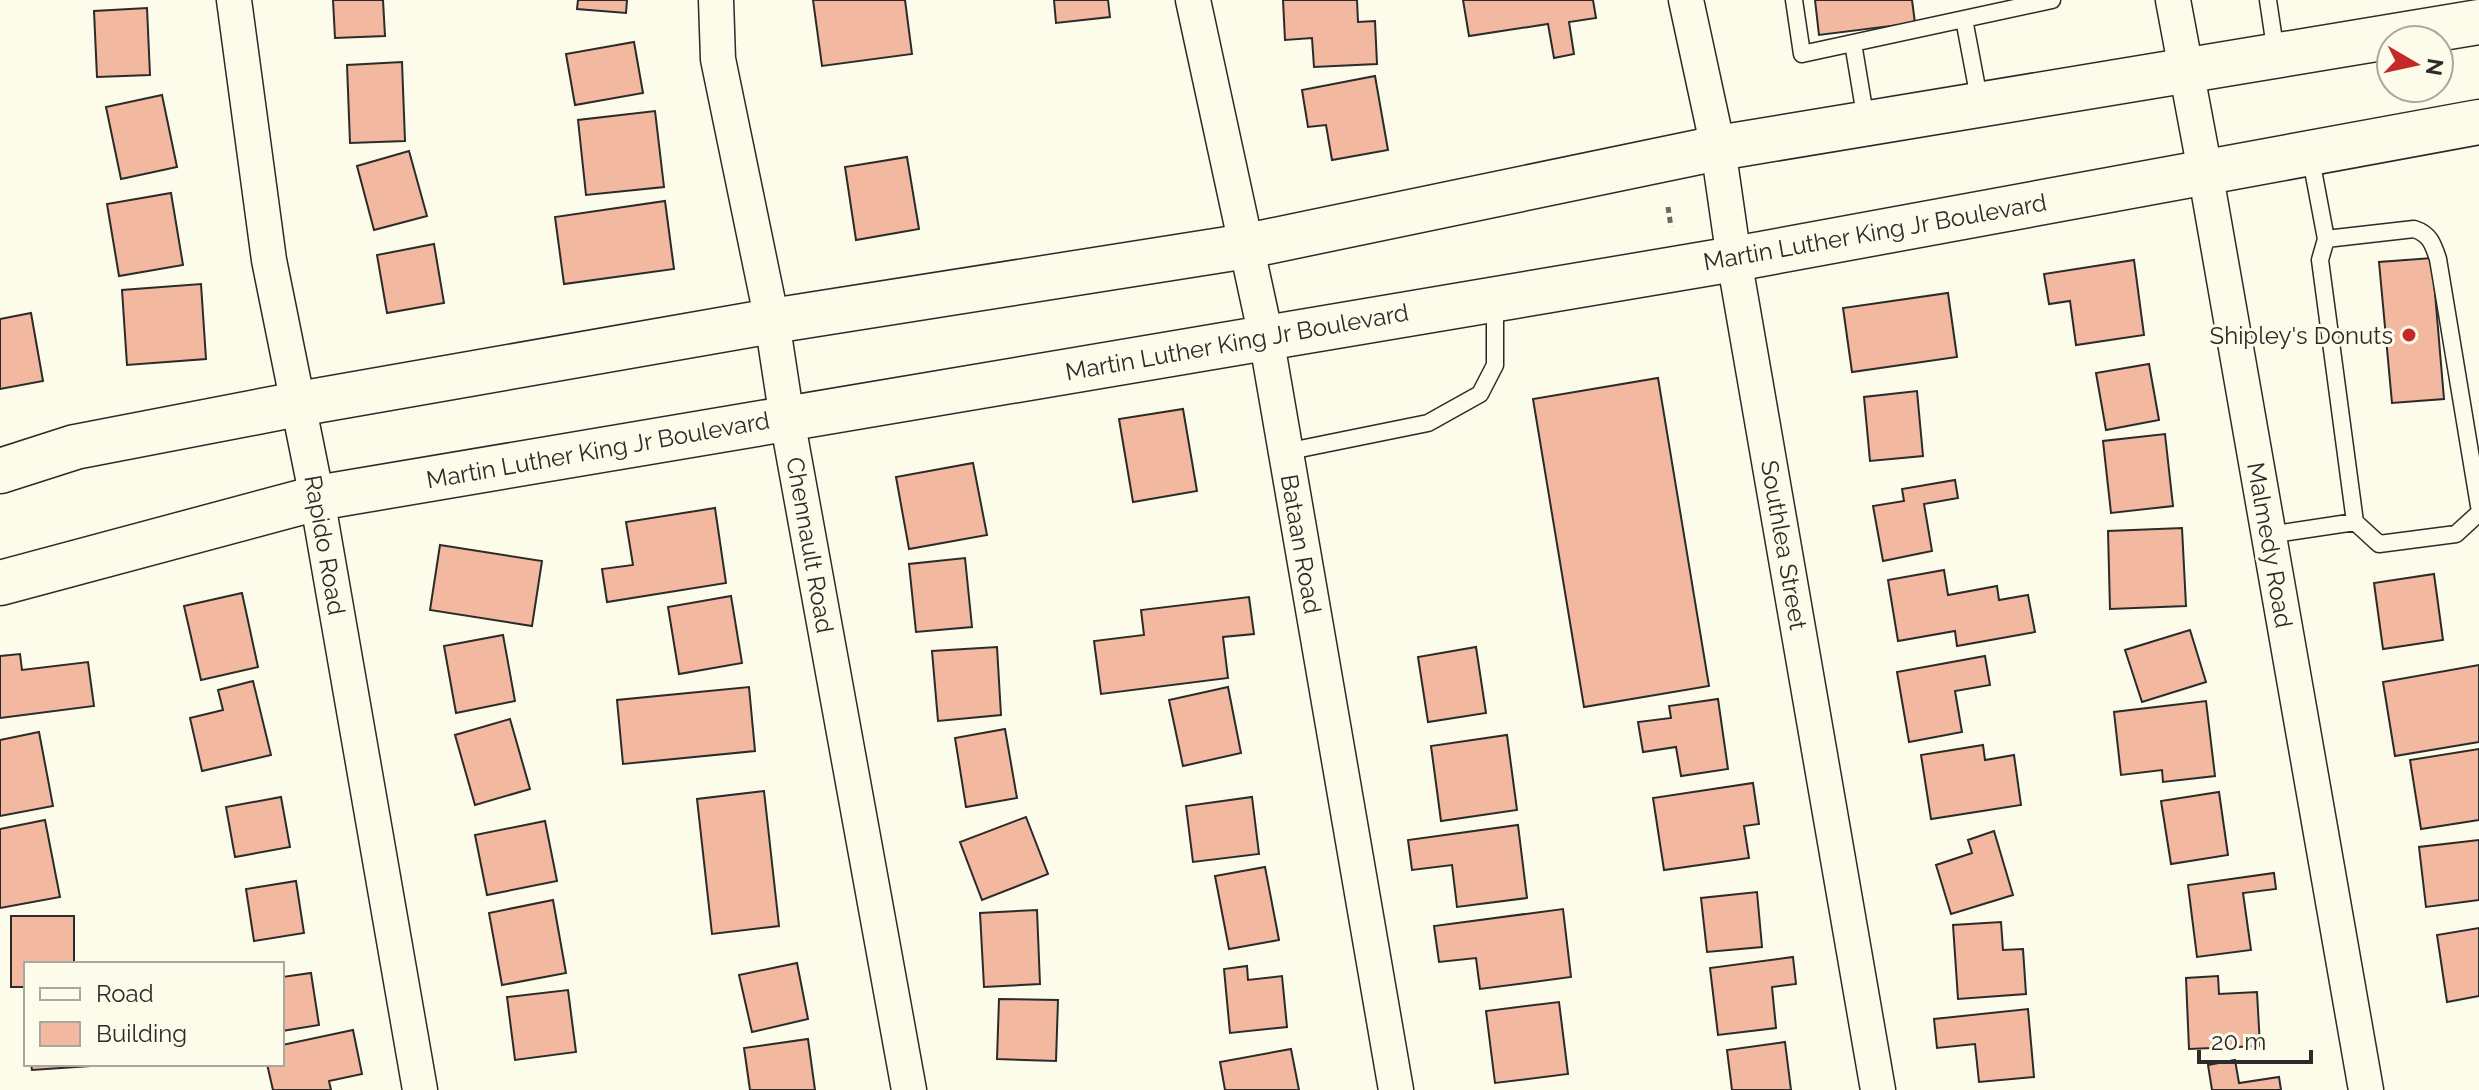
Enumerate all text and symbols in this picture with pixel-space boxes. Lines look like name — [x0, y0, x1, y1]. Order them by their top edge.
north arrow — [2375, 24, 2455, 104]
text: N — [2421, 57, 2449, 77]
street label: Martin Luther King Jr Boulevard — [1701, 188, 2049, 276]
street label: Martin Luther King Jr Boulevard — [1063, 298, 1411, 386]
place label: Shipley's Donuts — [2210, 321, 2393, 350]
marker: Shipley's Donuts — [2400, 326, 2418, 344]
street label: Martin Luther King Jr Boulevard — [424, 406, 772, 494]
street label: Chennault Road — [780, 455, 840, 635]
street label: Southlea Street — [1755, 458, 1813, 632]
street label: Malmedy Road — [2241, 460, 2299, 630]
street label: Bataan Road — [1274, 472, 1328, 616]
street label: Rapido Road — [298, 473, 352, 617]
legend — [24, 962, 284, 1066]
text: Road — [96, 979, 154, 1008]
scale bar — [2199, 1014, 2311, 1064]
text: Building — [96, 1019, 187, 1048]
text: 20 m — [2211, 1027, 2266, 1056]

